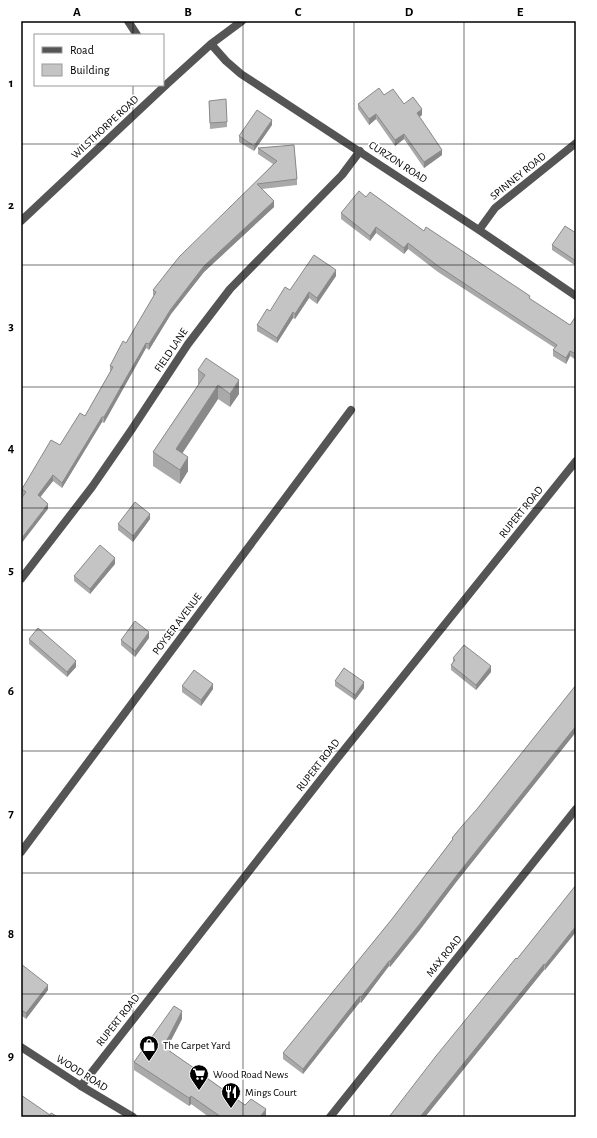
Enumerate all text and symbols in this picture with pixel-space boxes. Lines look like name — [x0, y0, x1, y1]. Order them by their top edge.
text: A — [73, 6, 81, 19]
text: B — [184, 6, 192, 19]
text: C — [295, 6, 302, 19]
text: D — [405, 6, 414, 19]
text: E — [517, 6, 524, 19]
legend — [34, 34, 164, 86]
text: Road — [70, 44, 94, 56]
text: Building — [70, 64, 110, 76]
text: 1 — [9, 77, 13, 90]
street label: WILSTHORPE ROAD — [69, 93, 141, 161]
street label: CURZON ROAD — [367, 139, 429, 185]
street label: SPINNEY ROAD — [488, 150, 548, 202]
text: 2 — [8, 199, 14, 212]
text: 3 — [8, 320, 14, 333]
street label: FIELD LANE — [152, 326, 190, 374]
text: 4 — [8, 442, 15, 455]
street label: RUPERT ROAD — [497, 484, 545, 540]
text: 5 — [8, 564, 14, 577]
street label: POYSER AVENUE — [150, 591, 204, 657]
text: 6 — [8, 685, 14, 698]
street label: RUPERT ROAD — [294, 737, 342, 793]
text: 7 — [8, 807, 14, 820]
text: 8 — [8, 928, 14, 941]
street label: MAX ROAD — [424, 933, 464, 979]
street label: RUPERT ROAD — [94, 992, 142, 1048]
shop icon: The Carpet Yard — [138, 1034, 160, 1062]
place label: The Carpet Yard — [163, 1040, 231, 1051]
text: 9 — [8, 1050, 14, 1063]
street label: WOOD ROAD — [54, 1053, 110, 1093]
supermarket icon: Wood Road News — [188, 1063, 210, 1091]
place label: Wood Road News — [213, 1069, 288, 1080]
restaurant icon: Mings Court — [220, 1081, 242, 1109]
place label: Mings Court — [245, 1087, 297, 1098]

